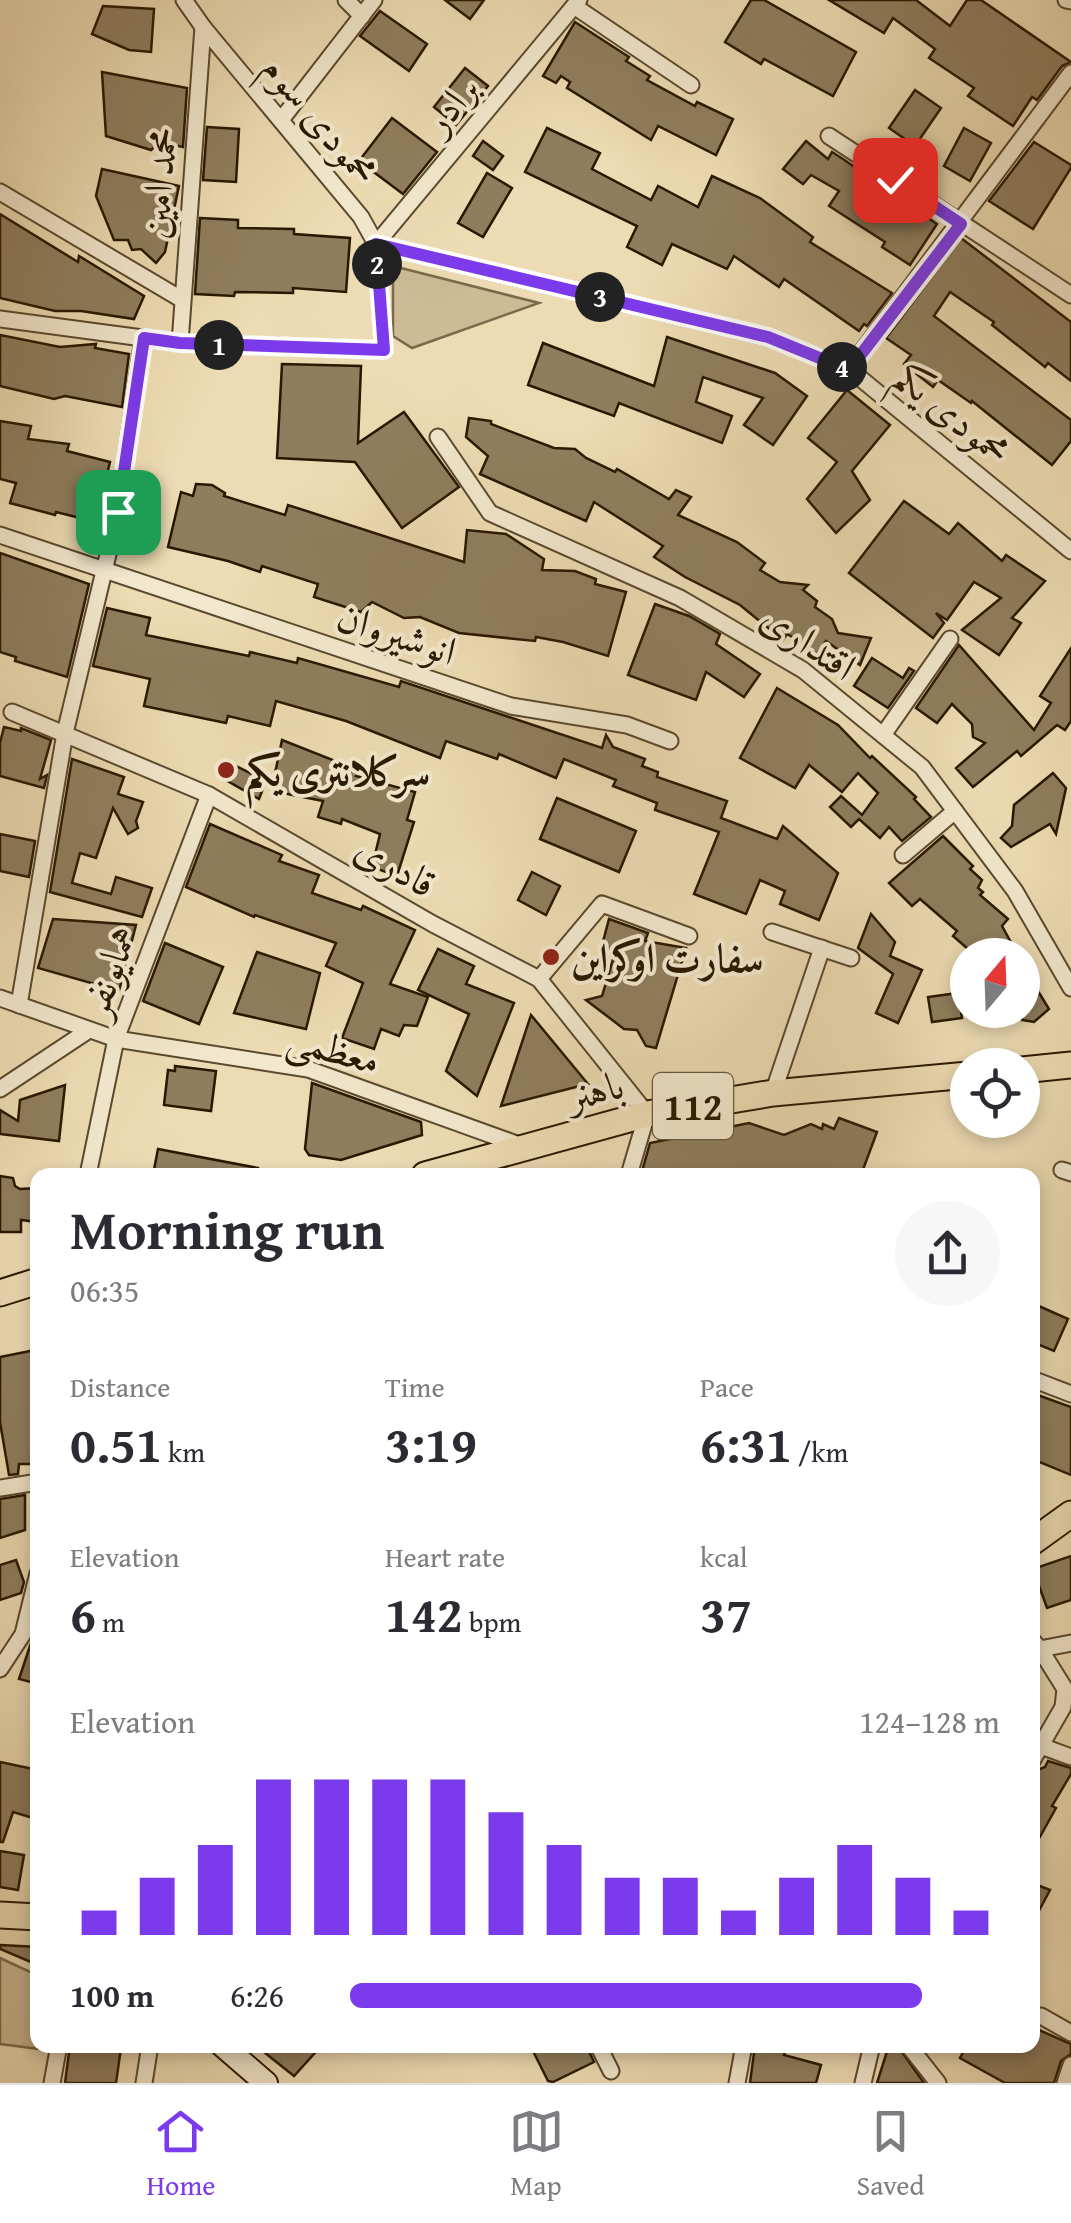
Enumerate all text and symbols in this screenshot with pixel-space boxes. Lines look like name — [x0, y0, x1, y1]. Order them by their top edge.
street label: محمودی سوم — [244, 41, 393, 201]
street label: برادر — [405, 61, 492, 150]
street label: محمد امین — [124, 125, 192, 241]
pin — [853, 138, 938, 223]
icon: check — [868, 153, 923, 208]
pin: 2 — [352, 239, 402, 289]
text: 2 — [370, 243, 384, 284]
pin: 3 — [575, 272, 625, 322]
text: 3 — [593, 276, 607, 317]
pin: 1 — [194, 320, 244, 370]
text: 1 — [212, 324, 226, 365]
pin: 4 — [817, 342, 867, 392]
text: 4 — [835, 346, 849, 387]
street label: محمودی یکم — [876, 347, 1024, 486]
pin — [76, 470, 161, 555]
icon: arrive — [91, 485, 146, 540]
street label: انوشیروان — [330, 586, 464, 680]
street label: اقتداری — [749, 587, 869, 695]
place label: سرکلانتری یکم — [246, 741, 430, 809]
marker: سرکلانتری یکم — [215, 759, 237, 781]
street label: قادری — [344, 818, 448, 912]
street label: همایونفر — [63, 917, 152, 1029]
place label: سفارت اوکراین — [571, 928, 764, 987]
north arrow — [950, 938, 1040, 1028]
map controls — [950, 938, 1040, 1138]
marker: سفارت اوکراین — [540, 946, 562, 968]
street label: معظمی — [281, 1007, 387, 1089]
button: locate — [950, 1048, 1040, 1138]
street label: باهنر — [556, 1054, 630, 1127]
road number: 112 — [653, 1073, 733, 1139]
text: Morning run — [70, 1189, 384, 1269]
button: share — [895, 1201, 1000, 1306]
text: 06:35 — [70, 1267, 139, 1314]
text: Distance — [70, 1366, 170, 1407]
text: Time — [385, 1366, 445, 1407]
text: Pace — [700, 1366, 754, 1407]
text: 0.51 — [70, 1407, 162, 1480]
text: 3:19 — [385, 1407, 477, 1480]
text: 6:31 — [700, 1407, 792, 1480]
text: km — [162, 1431, 205, 1472]
text: /km — [792, 1431, 848, 1472]
text: Elevation — [70, 1536, 180, 1577]
text: Heart rate — [385, 1536, 505, 1577]
text: kcal — [700, 1536, 748, 1577]
text: 6 — [70, 1577, 96, 1650]
text: 142 — [385, 1577, 463, 1650]
text: 37 — [700, 1577, 752, 1650]
text: m — [96, 1601, 125, 1642]
text: bpm — [463, 1601, 521, 1642]
text: Elevation — [70, 1698, 195, 1745]
text: 124–128 m — [859, 1698, 1000, 1745]
text: 100 m — [70, 1972, 154, 2019]
text: 6:26 — [230, 1972, 284, 2019]
tab: Home — [147, 2104, 215, 2205]
tab: Map — [509, 2104, 564, 2205]
tab: Saved — [857, 2104, 924, 2205]

